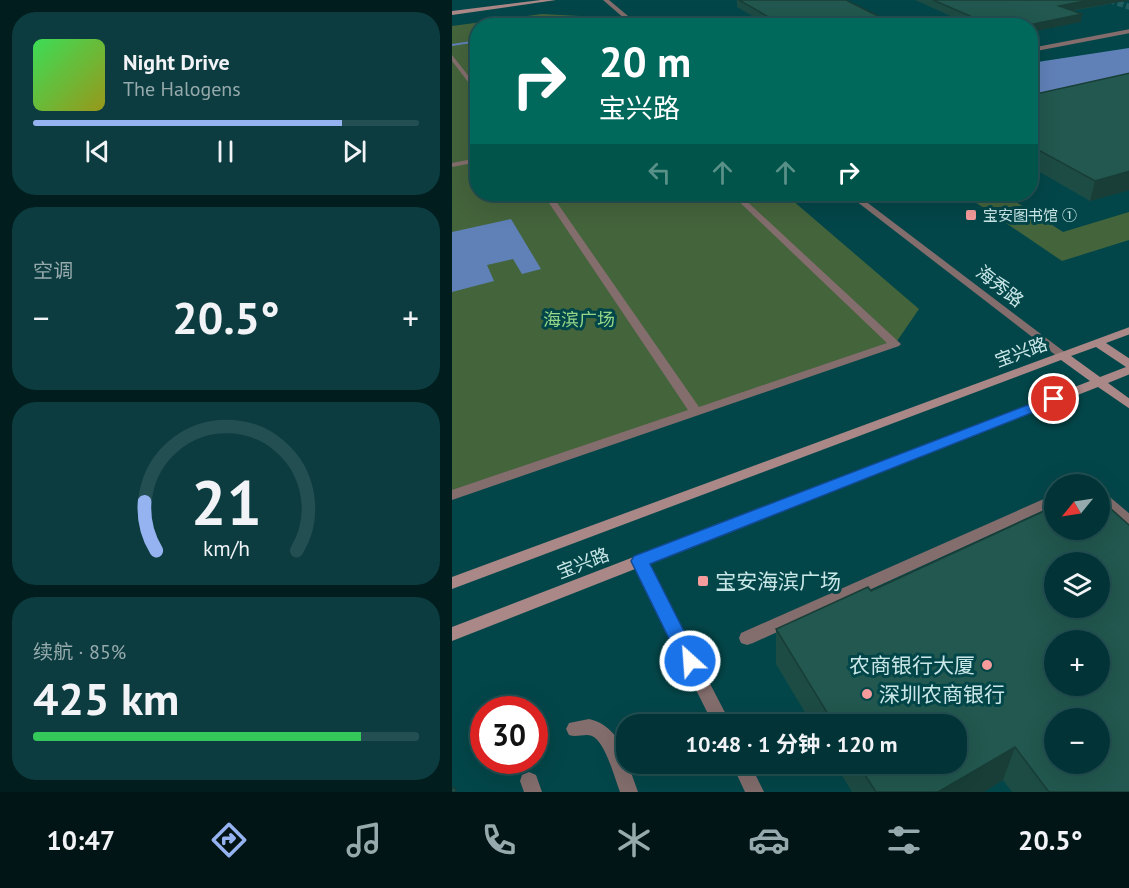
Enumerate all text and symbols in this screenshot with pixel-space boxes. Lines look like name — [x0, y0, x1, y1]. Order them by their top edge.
text: 20 m — [599, 34, 691, 89]
icon: right — [500, 42, 578, 120]
text: Night Drive — [123, 48, 230, 76]
text: The Halogens — [123, 76, 241, 102]
text: 宝兴路 — [599, 91, 680, 125]
icon: previous — [81, 135, 114, 168]
icon: pause — [209, 135, 242, 168]
icon: next — [338, 135, 371, 168]
icon: left — [643, 156, 676, 189]
icon: ahead — [706, 156, 739, 189]
icon: ahead — [769, 156, 802, 189]
icon: right — [832, 156, 865, 189]
place label: 宝安图书馆 ① — [983, 206, 1077, 225]
marker: 宝安图书馆 ① — [964, 208, 978, 222]
text: 空调 — [33, 258, 73, 284]
street label: 海秀路 — [972, 260, 1028, 312]
text: 20.5° — [172, 288, 280, 346]
text: − — [33, 296, 50, 339]
text: + — [402, 296, 419, 339]
park label: 海滨广场 — [543, 308, 615, 331]
street label: 宝兴路 — [992, 332, 1050, 372]
pin — [1028, 373, 1079, 424]
icon: arrive — [1037, 382, 1070, 415]
text: 21 — [191, 461, 261, 542]
north arrow — [1044, 474, 1110, 540]
map controls — [1044, 474, 1110, 774]
text: km/h — [202, 534, 249, 562]
street label: 宝兴路 — [554, 543, 612, 583]
button: layers — [1044, 552, 1110, 618]
place label: 宝安海滨广场 — [715, 568, 841, 595]
marker: 宝安海滨广场 — [696, 574, 710, 588]
position arrow — [658, 629, 722, 693]
button: + — [1044, 630, 1110, 696]
text: 续航 · 85% — [33, 639, 126, 665]
place label: 农商银行大厦 — [849, 652, 975, 679]
marker: 农商银行大厦 — [980, 658, 994, 672]
text: 425 km — [33, 669, 179, 727]
place label: 深圳农商银行 — [879, 681, 1005, 708]
marker: 深圳农商银行 — [860, 687, 874, 701]
speed limit sign: 30 — [470, 696, 548, 774]
button: − — [1044, 708, 1110, 774]
text: 10:48 · 1 分钟 · 120 m — [686, 730, 897, 758]
icon: directions — [208, 819, 250, 861]
icon: music — [343, 819, 385, 861]
icon: phone — [478, 819, 520, 861]
icon: climate — [613, 819, 655, 861]
icon: car — [748, 819, 790, 861]
icon: filters — [883, 819, 925, 861]
text: 10:47 — [47, 823, 115, 857]
text: 20.5° — [1018, 823, 1082, 857]

